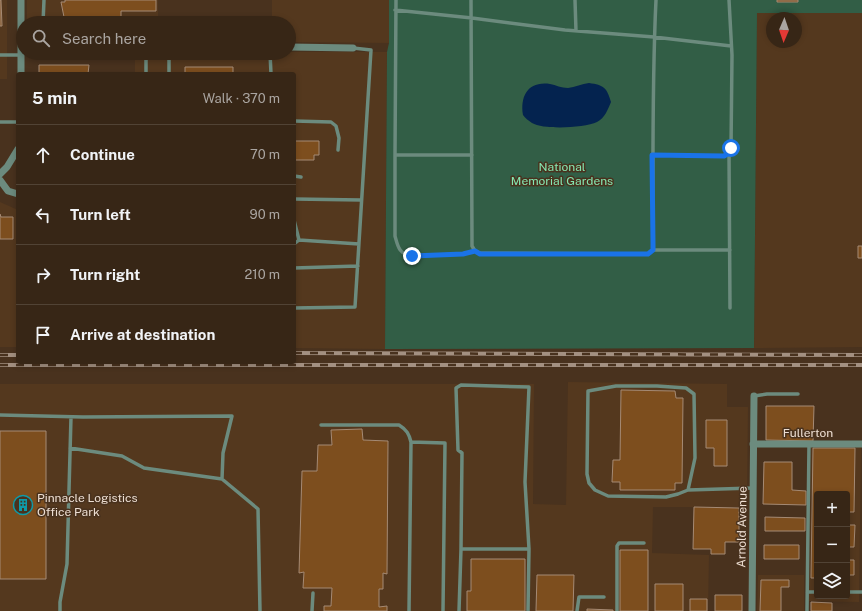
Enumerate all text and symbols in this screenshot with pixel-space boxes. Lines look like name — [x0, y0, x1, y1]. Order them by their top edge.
north arrow — [766, 12, 802, 48]
search box — [16, 16, 296, 60]
icon: search — [30, 27, 52, 49]
text: Search here — [62, 30, 146, 47]
text: 5 min — [32, 88, 77, 108]
text: Walk · 370 m — [203, 91, 280, 106]
route start — [722, 139, 740, 157]
icon: ahead — [32, 144, 54, 166]
text: Continue — [70, 146, 135, 163]
text: 70 m — [250, 147, 280, 162]
park label: National Memorial Gardens — [511, 160, 613, 188]
icon: left — [32, 204, 54, 226]
text: Turn left — [70, 206, 131, 223]
text: 90 m — [250, 207, 280, 222]
route end — [403, 247, 421, 265]
icon: right — [32, 264, 54, 286]
text: Turn right — [70, 266, 140, 283]
text: 210 m — [245, 267, 280, 282]
icon: arrive — [32, 324, 54, 346]
text: Arrive at destination — [70, 326, 215, 343]
street label: Fullerton — [783, 426, 833, 440]
street label: Arnold Avenue — [734, 486, 750, 568]
place label: Pinnacle Logistics Office Park — [37, 491, 138, 519]
map controls — [814, 491, 850, 599]
button: + — [814, 491, 850, 527]
building icon: Pinnacle Logistics Office Park — [12, 494, 34, 516]
button: − — [814, 527, 850, 563]
button: layers — [814, 563, 850, 599]

